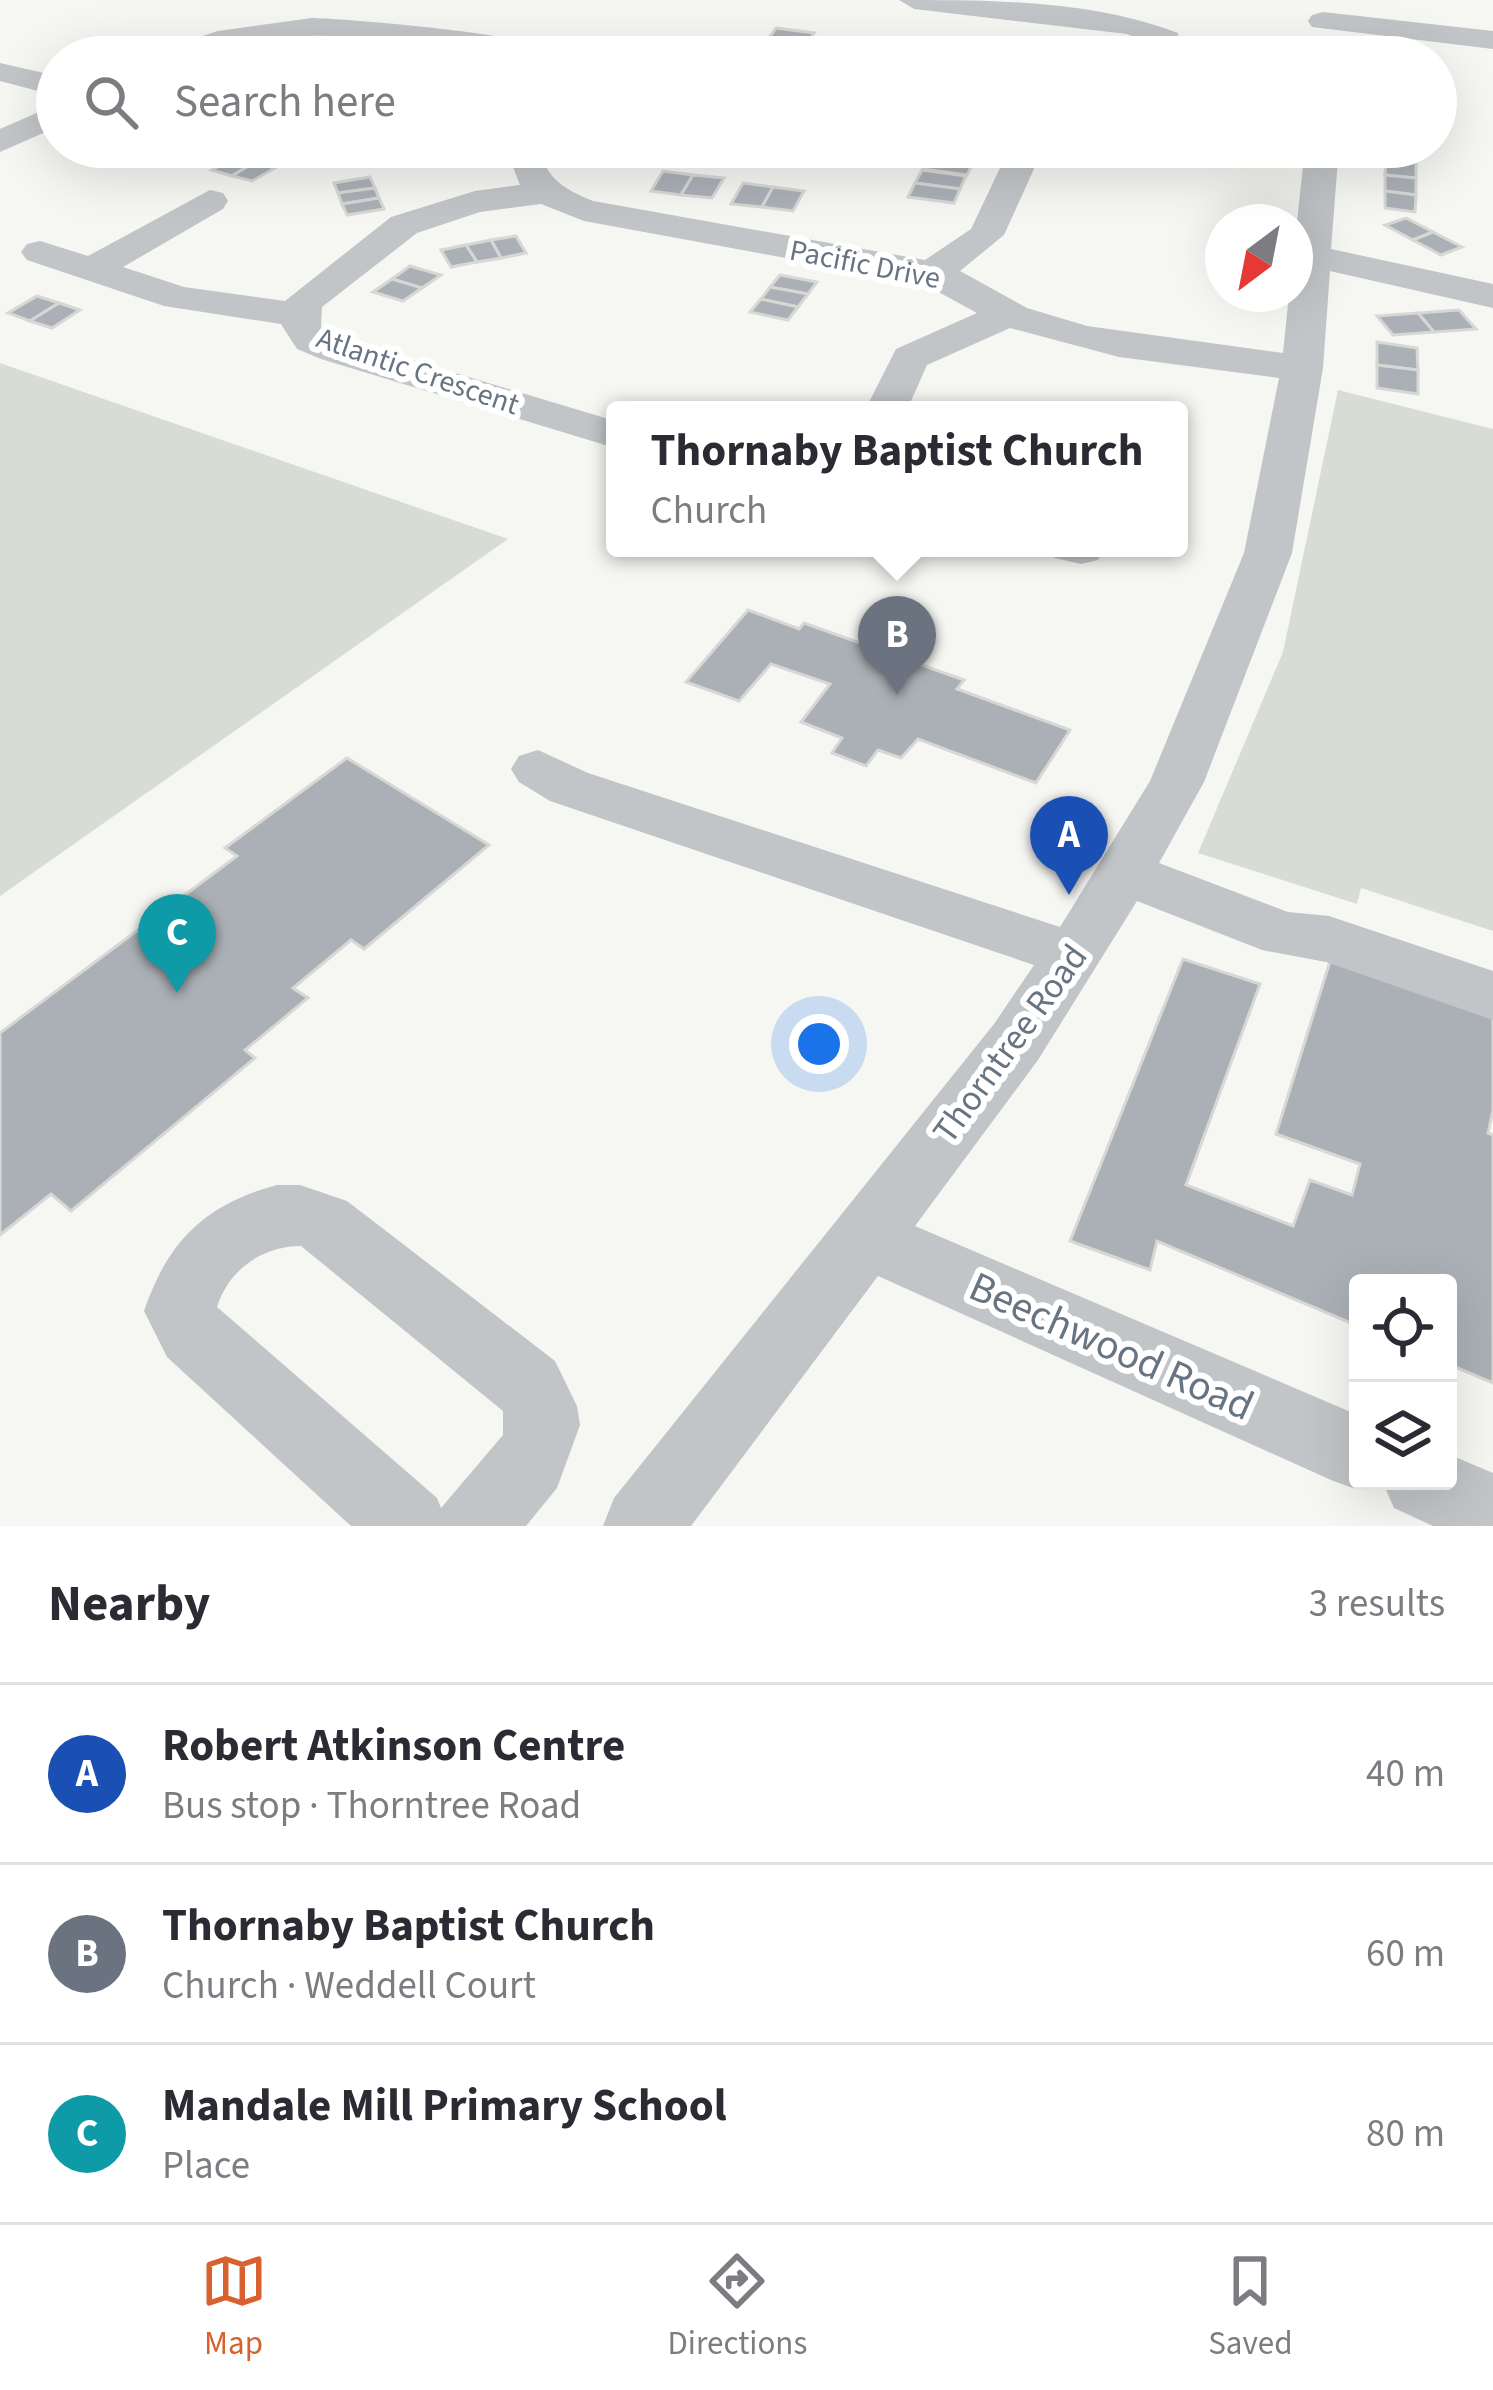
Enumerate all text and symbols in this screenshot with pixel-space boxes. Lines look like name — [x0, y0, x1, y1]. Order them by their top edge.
search box — [36, 36, 1457, 168]
icon: search — [78, 69, 144, 135]
text: Search here — [174, 70, 396, 134]
north arrow — [1205, 204, 1313, 312]
street label: Pacific Drive — [786, 229, 944, 300]
street label: Atlantic Crescent — [311, 317, 525, 426]
popup — [606, 401, 1188, 557]
text: Thornaby Baptist Church — [650, 419, 1144, 483]
text: Church — [650, 483, 767, 539]
pin: B — [858, 596, 936, 695]
pin: A — [1030, 796, 1108, 895]
pin: C — [138, 894, 216, 993]
street label: Thorntree Road — [921, 934, 1100, 1154]
your location — [789, 1014, 849, 1074]
street label: Beechwood Road — [959, 1257, 1263, 1436]
map controls — [1349, 1274, 1457, 1490]
button: locate — [1349, 1274, 1457, 1382]
button: layers — [1349, 1382, 1457, 1490]
text: Nearby — [48, 1568, 210, 1640]
text: 3 results — [1309, 1576, 1445, 1632]
text: Robert Atkinson Centre — [162, 1714, 625, 1778]
text: A — [76, 1746, 98, 1802]
text: 40 m — [1366, 1746, 1445, 1802]
text: Bus stop · Thorntree Road — [162, 1778, 581, 1834]
text: Thornaby Baptist Church — [162, 1894, 655, 1958]
text: B — [75, 1926, 99, 1982]
text: 60 m — [1366, 1926, 1445, 1982]
text: Church · Weddell Court — [162, 1958, 536, 2014]
text: Mandale Mill Primary School — [162, 2074, 727, 2138]
text: C — [76, 2106, 98, 2162]
text: 80 m — [1366, 2106, 1445, 2162]
text: Place — [162, 2138, 250, 2194]
tab: Map — [201, 2248, 267, 2367]
tab: Directions — [668, 2248, 807, 2367]
tab: Saved — [1208, 2248, 1292, 2367]

